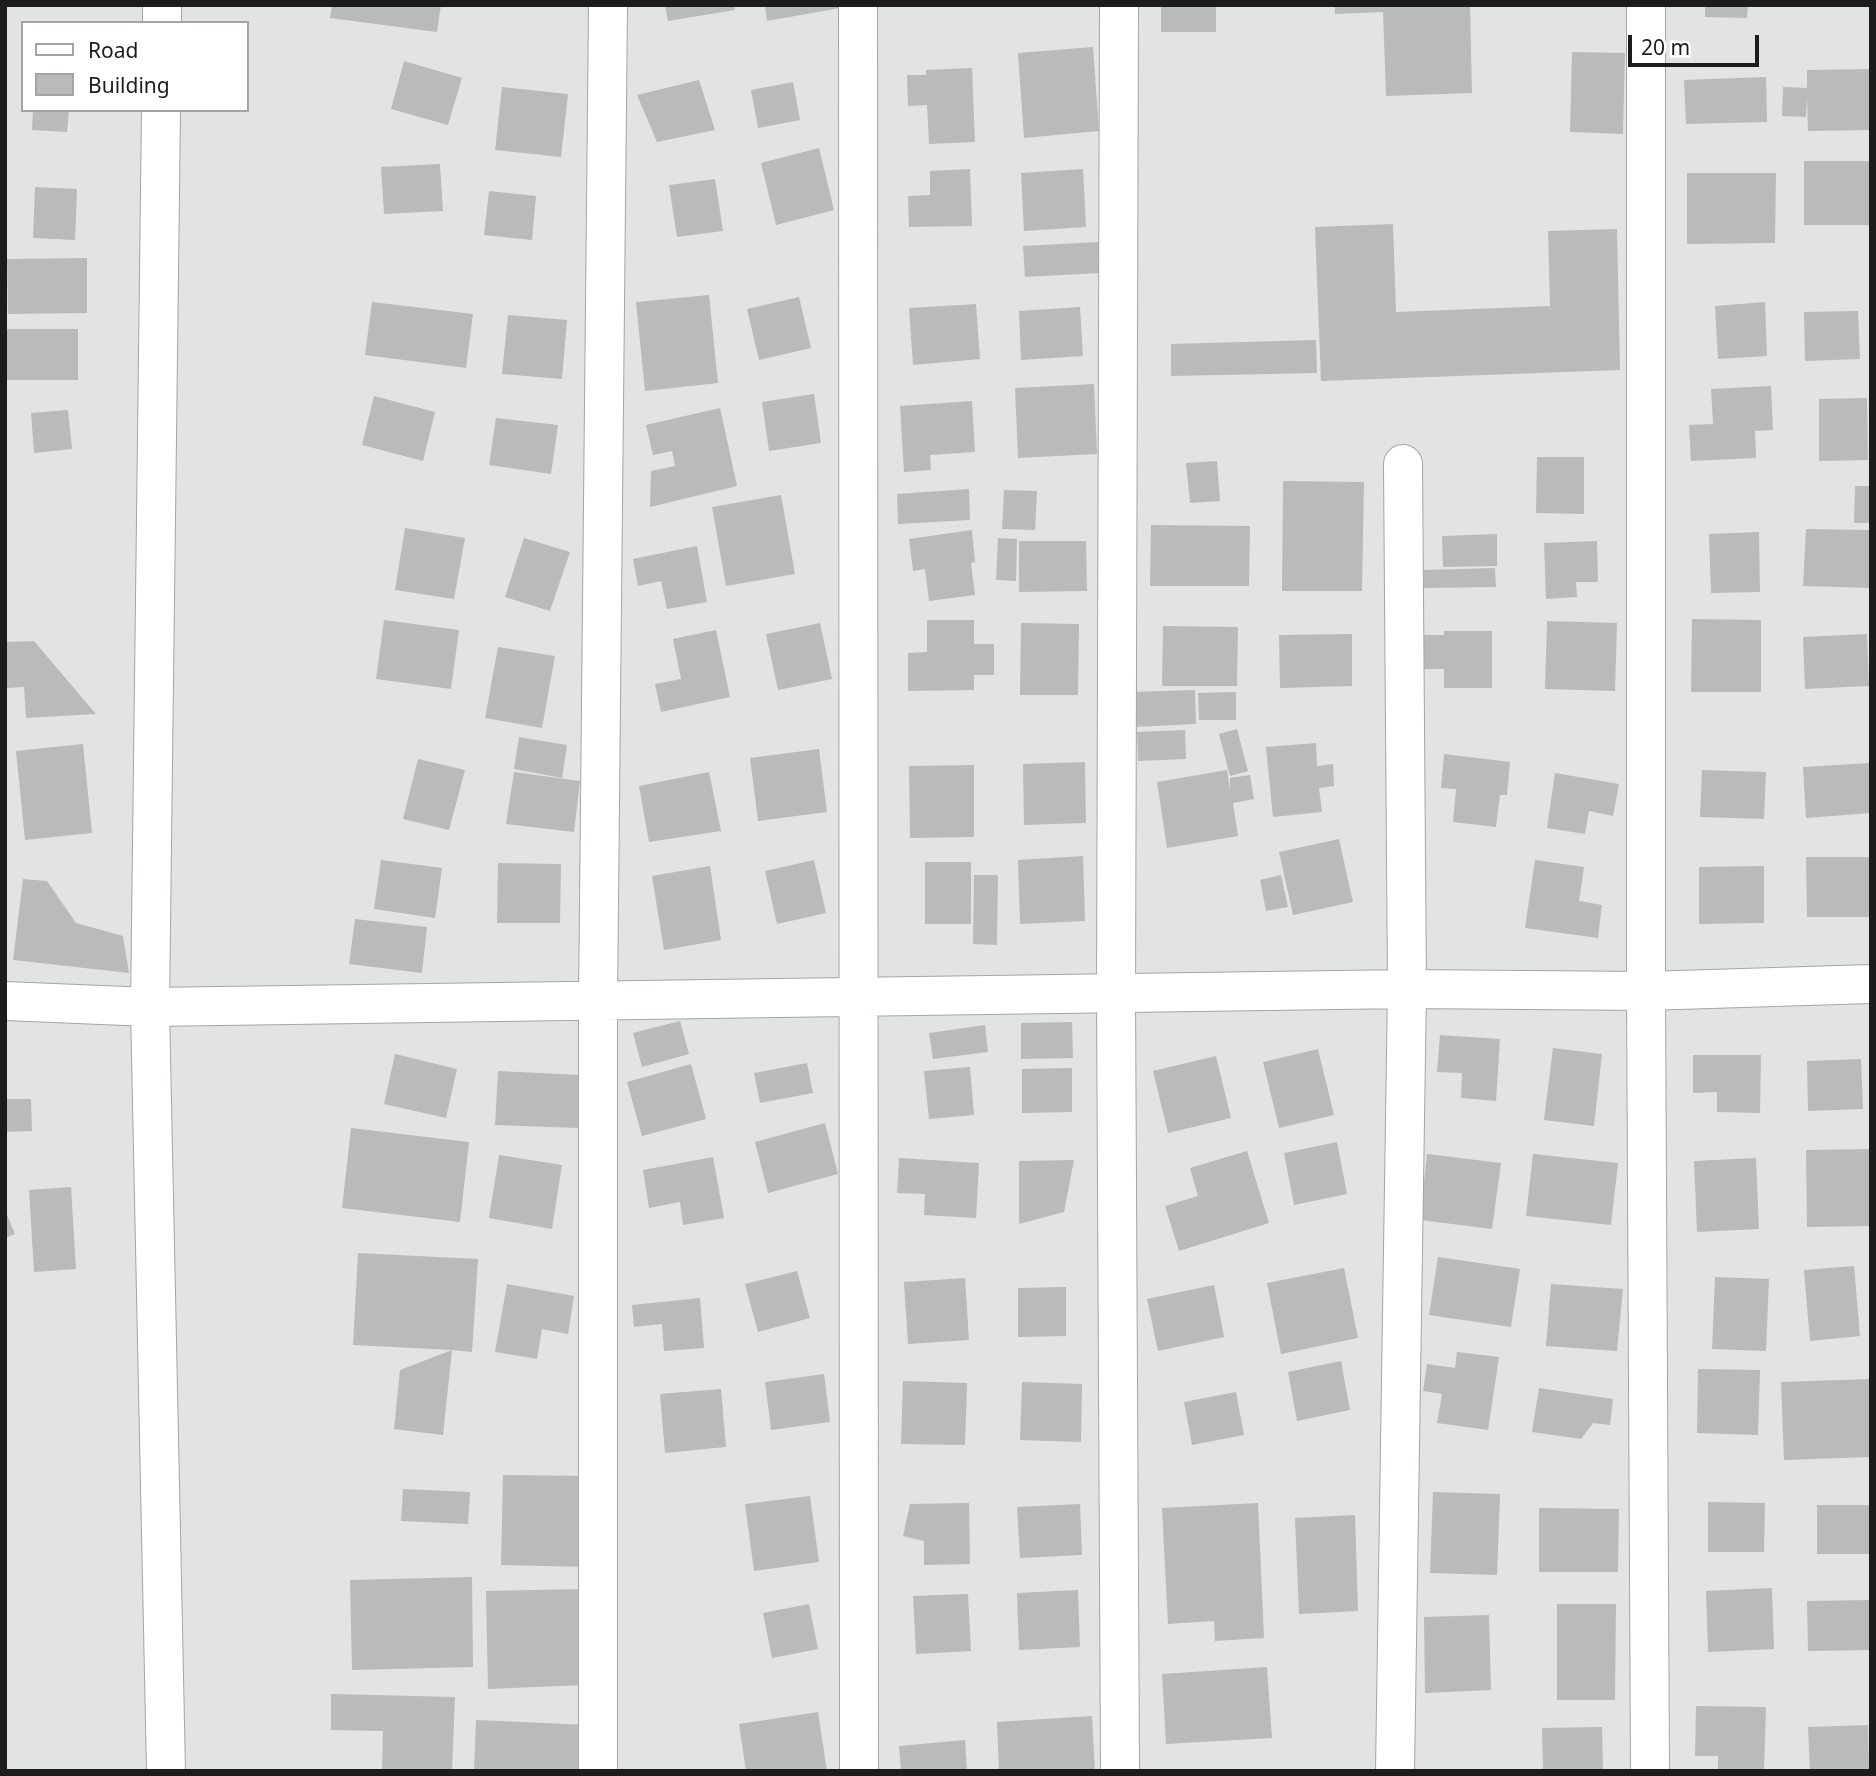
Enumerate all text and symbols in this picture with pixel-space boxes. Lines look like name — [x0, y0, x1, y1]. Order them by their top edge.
legend — [21, 21, 248, 112]
scale bar — [1631, 21, 1762, 65]
text: 20 m — [1641, 33, 1690, 61]
text: Road — [88, 36, 138, 64]
text: Building — [88, 71, 170, 99]

